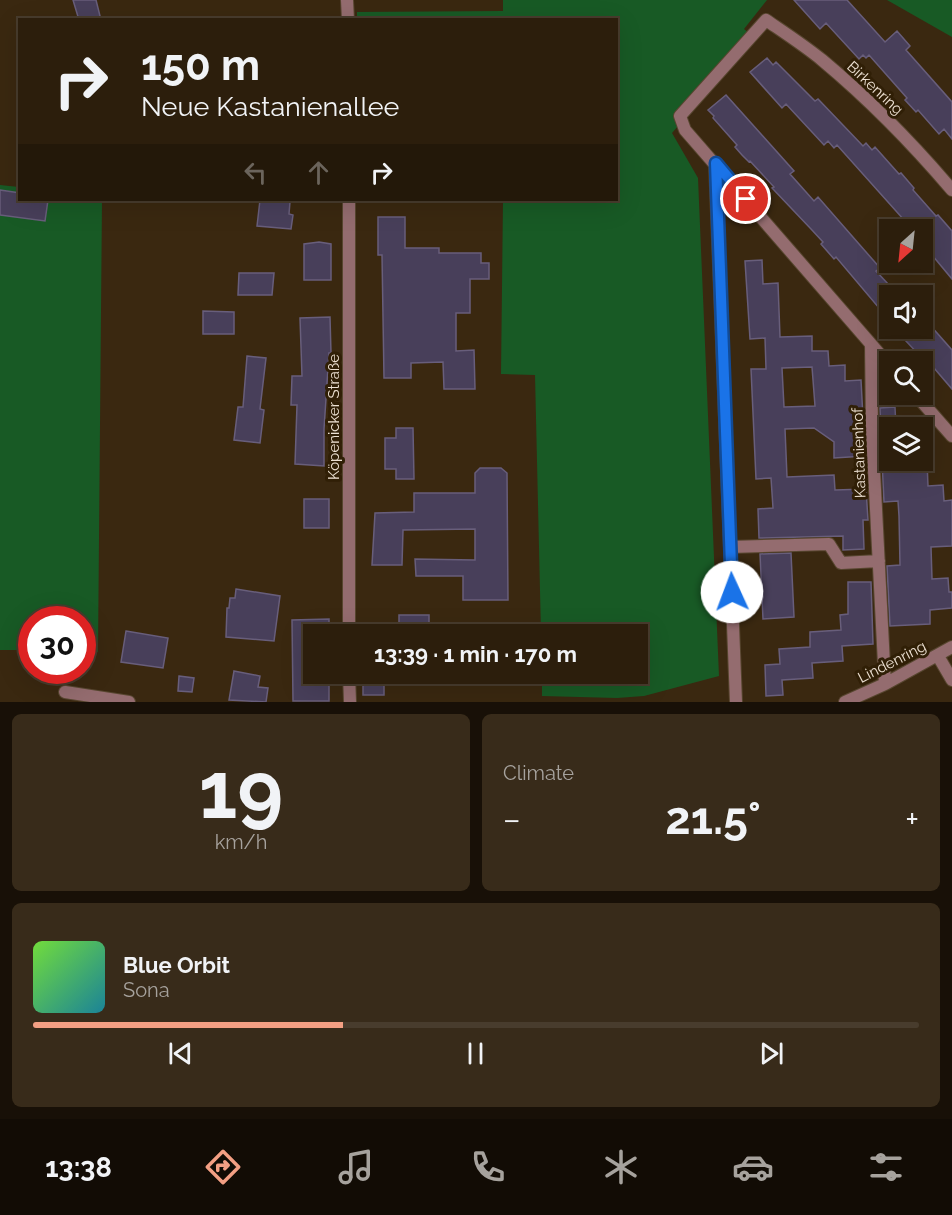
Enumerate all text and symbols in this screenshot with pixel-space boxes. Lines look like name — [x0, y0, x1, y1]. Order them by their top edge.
text: 150 m — [141, 41, 260, 90]
icon: right — [42, 42, 120, 120]
street label: Birkenring — [843, 57, 907, 119]
text: Neue Kastanienallee — [141, 91, 399, 122]
icon: left — [239, 156, 272, 189]
icon: ahead — [302, 156, 335, 189]
icon: right — [365, 156, 398, 189]
pin — [720, 173, 771, 224]
icon: arrive — [729, 182, 762, 215]
north arrow — [879, 219, 933, 273]
map controls — [879, 219, 933, 471]
button: sound — [879, 285, 933, 339]
button: search — [879, 351, 933, 405]
street label: Köpenicker Straße — [325, 354, 343, 480]
street label: Kastanienhof — [848, 407, 870, 498]
button: layers — [879, 417, 933, 471]
position arrow — [700, 560, 764, 624]
speed limit sign: 30 — [18, 606, 96, 684]
street label: Lindenring — [855, 637, 929, 687]
text: 13:39 · 1 min · 170 m — [374, 641, 577, 667]
text: 19 — [199, 745, 283, 836]
text: Climate — [503, 761, 574, 785]
text: 21.5° — [665, 792, 761, 845]
text: − — [503, 800, 521, 839]
text: + — [905, 800, 919, 839]
text: km/h — [215, 830, 267, 854]
text: Blue Orbit — [123, 952, 230, 978]
text: Sona — [123, 978, 170, 1002]
icon: previous — [164, 1037, 197, 1070]
icon: pause — [459, 1037, 492, 1070]
icon: next — [755, 1037, 788, 1070]
icon: directions — [202, 1146, 244, 1188]
icon: music — [335, 1146, 377, 1188]
icon: phone — [467, 1146, 509, 1188]
icon: climate — [600, 1146, 642, 1188]
icon: car — [732, 1146, 774, 1188]
icon: filters — [865, 1146, 907, 1188]
text: 13:38 — [45, 1152, 112, 1183]

